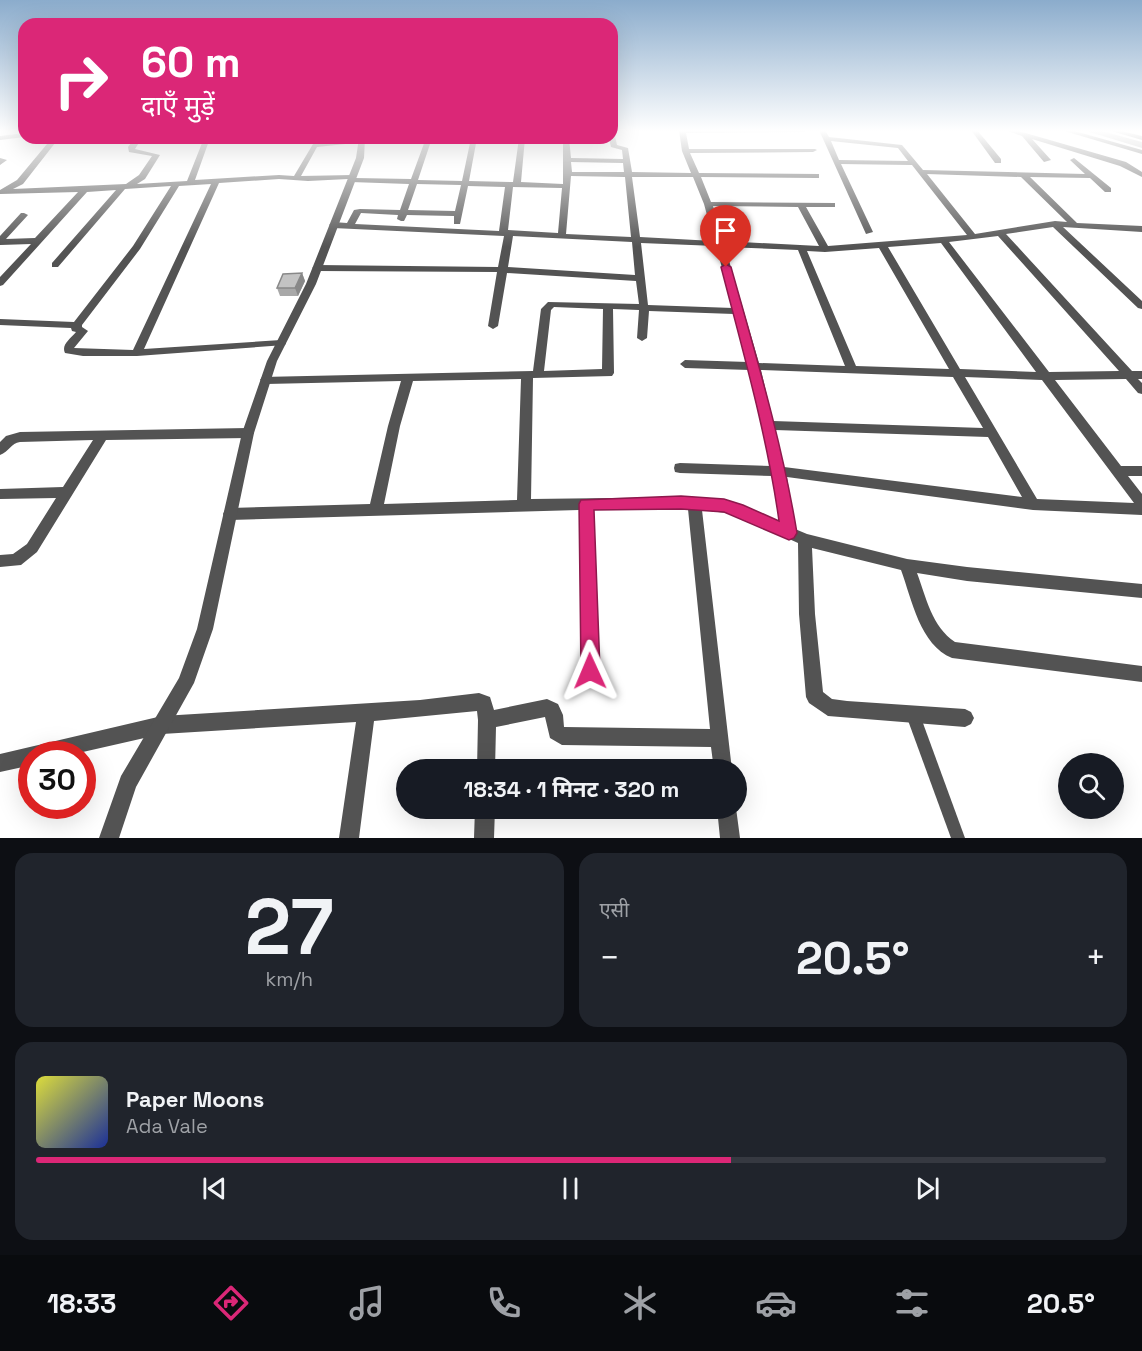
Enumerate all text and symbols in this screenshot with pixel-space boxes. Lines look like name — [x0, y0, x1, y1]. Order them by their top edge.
text: 60 m — [141, 36, 241, 89]
icon: right — [42, 42, 120, 120]
text: दाएँ मुड़ें — [141, 88, 215, 123]
pin — [700, 205, 751, 267]
icon: arrive — [709, 214, 742, 247]
position arrow — [558, 639, 622, 703]
speed limit sign: 30 — [18, 741, 96, 819]
map controls — [1058, 753, 1124, 819]
button: search — [1058, 753, 1124, 819]
text: 18:34 · 1 मिनट · 320 m — [464, 775, 679, 803]
text: 27 — [245, 877, 334, 977]
text: एसी — [600, 897, 629, 923]
text: 20.5° — [796, 930, 910, 987]
text: − — [600, 937, 620, 979]
text: + — [1086, 937, 1106, 979]
text: km/h — [265, 966, 313, 992]
text: Paper Moons — [126, 1085, 264, 1113]
text: Ada Vale — [126, 1113, 208, 1139]
icon: previous — [198, 1172, 231, 1205]
icon: pause — [554, 1172, 587, 1205]
icon: next — [911, 1172, 944, 1205]
icon: directions — [210, 1282, 252, 1324]
icon: music — [346, 1282, 388, 1324]
icon: phone — [483, 1282, 525, 1324]
icon: climate — [619, 1282, 661, 1324]
icon: car — [755, 1282, 797, 1324]
icon: filters — [891, 1282, 933, 1324]
text: 18:33 — [47, 1286, 116, 1321]
text: 20.5° — [1027, 1286, 1095, 1321]

